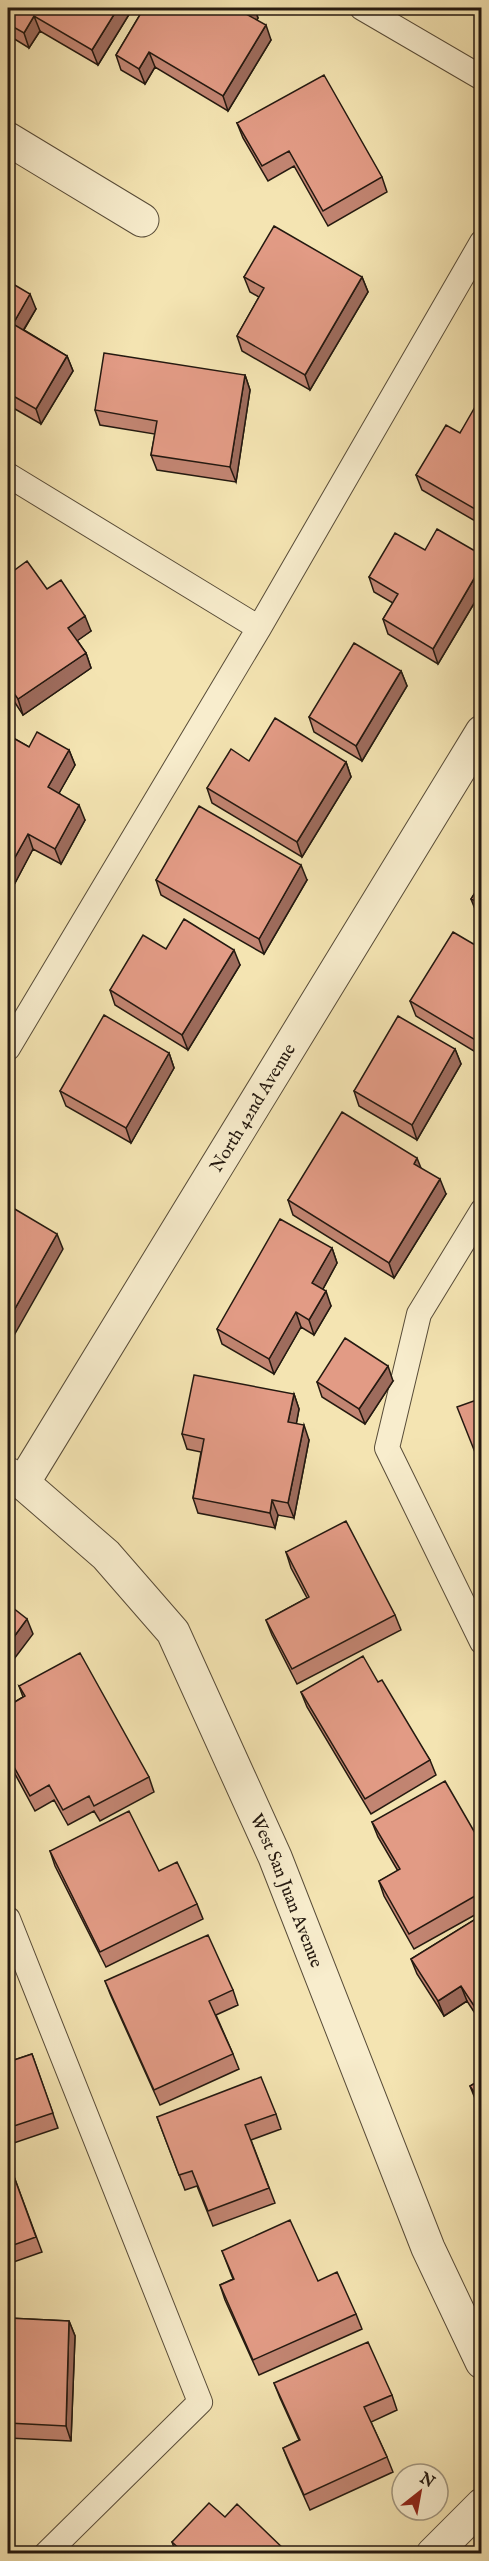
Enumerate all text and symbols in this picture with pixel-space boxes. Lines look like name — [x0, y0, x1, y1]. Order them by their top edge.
street label: North 42nd Avenue — [206, 1040, 302, 1177]
street label: West San Juan Avenue — [244, 1810, 327, 1971]
north arrow — [390, 2462, 450, 2522]
text: N — [415, 2468, 438, 2493]

